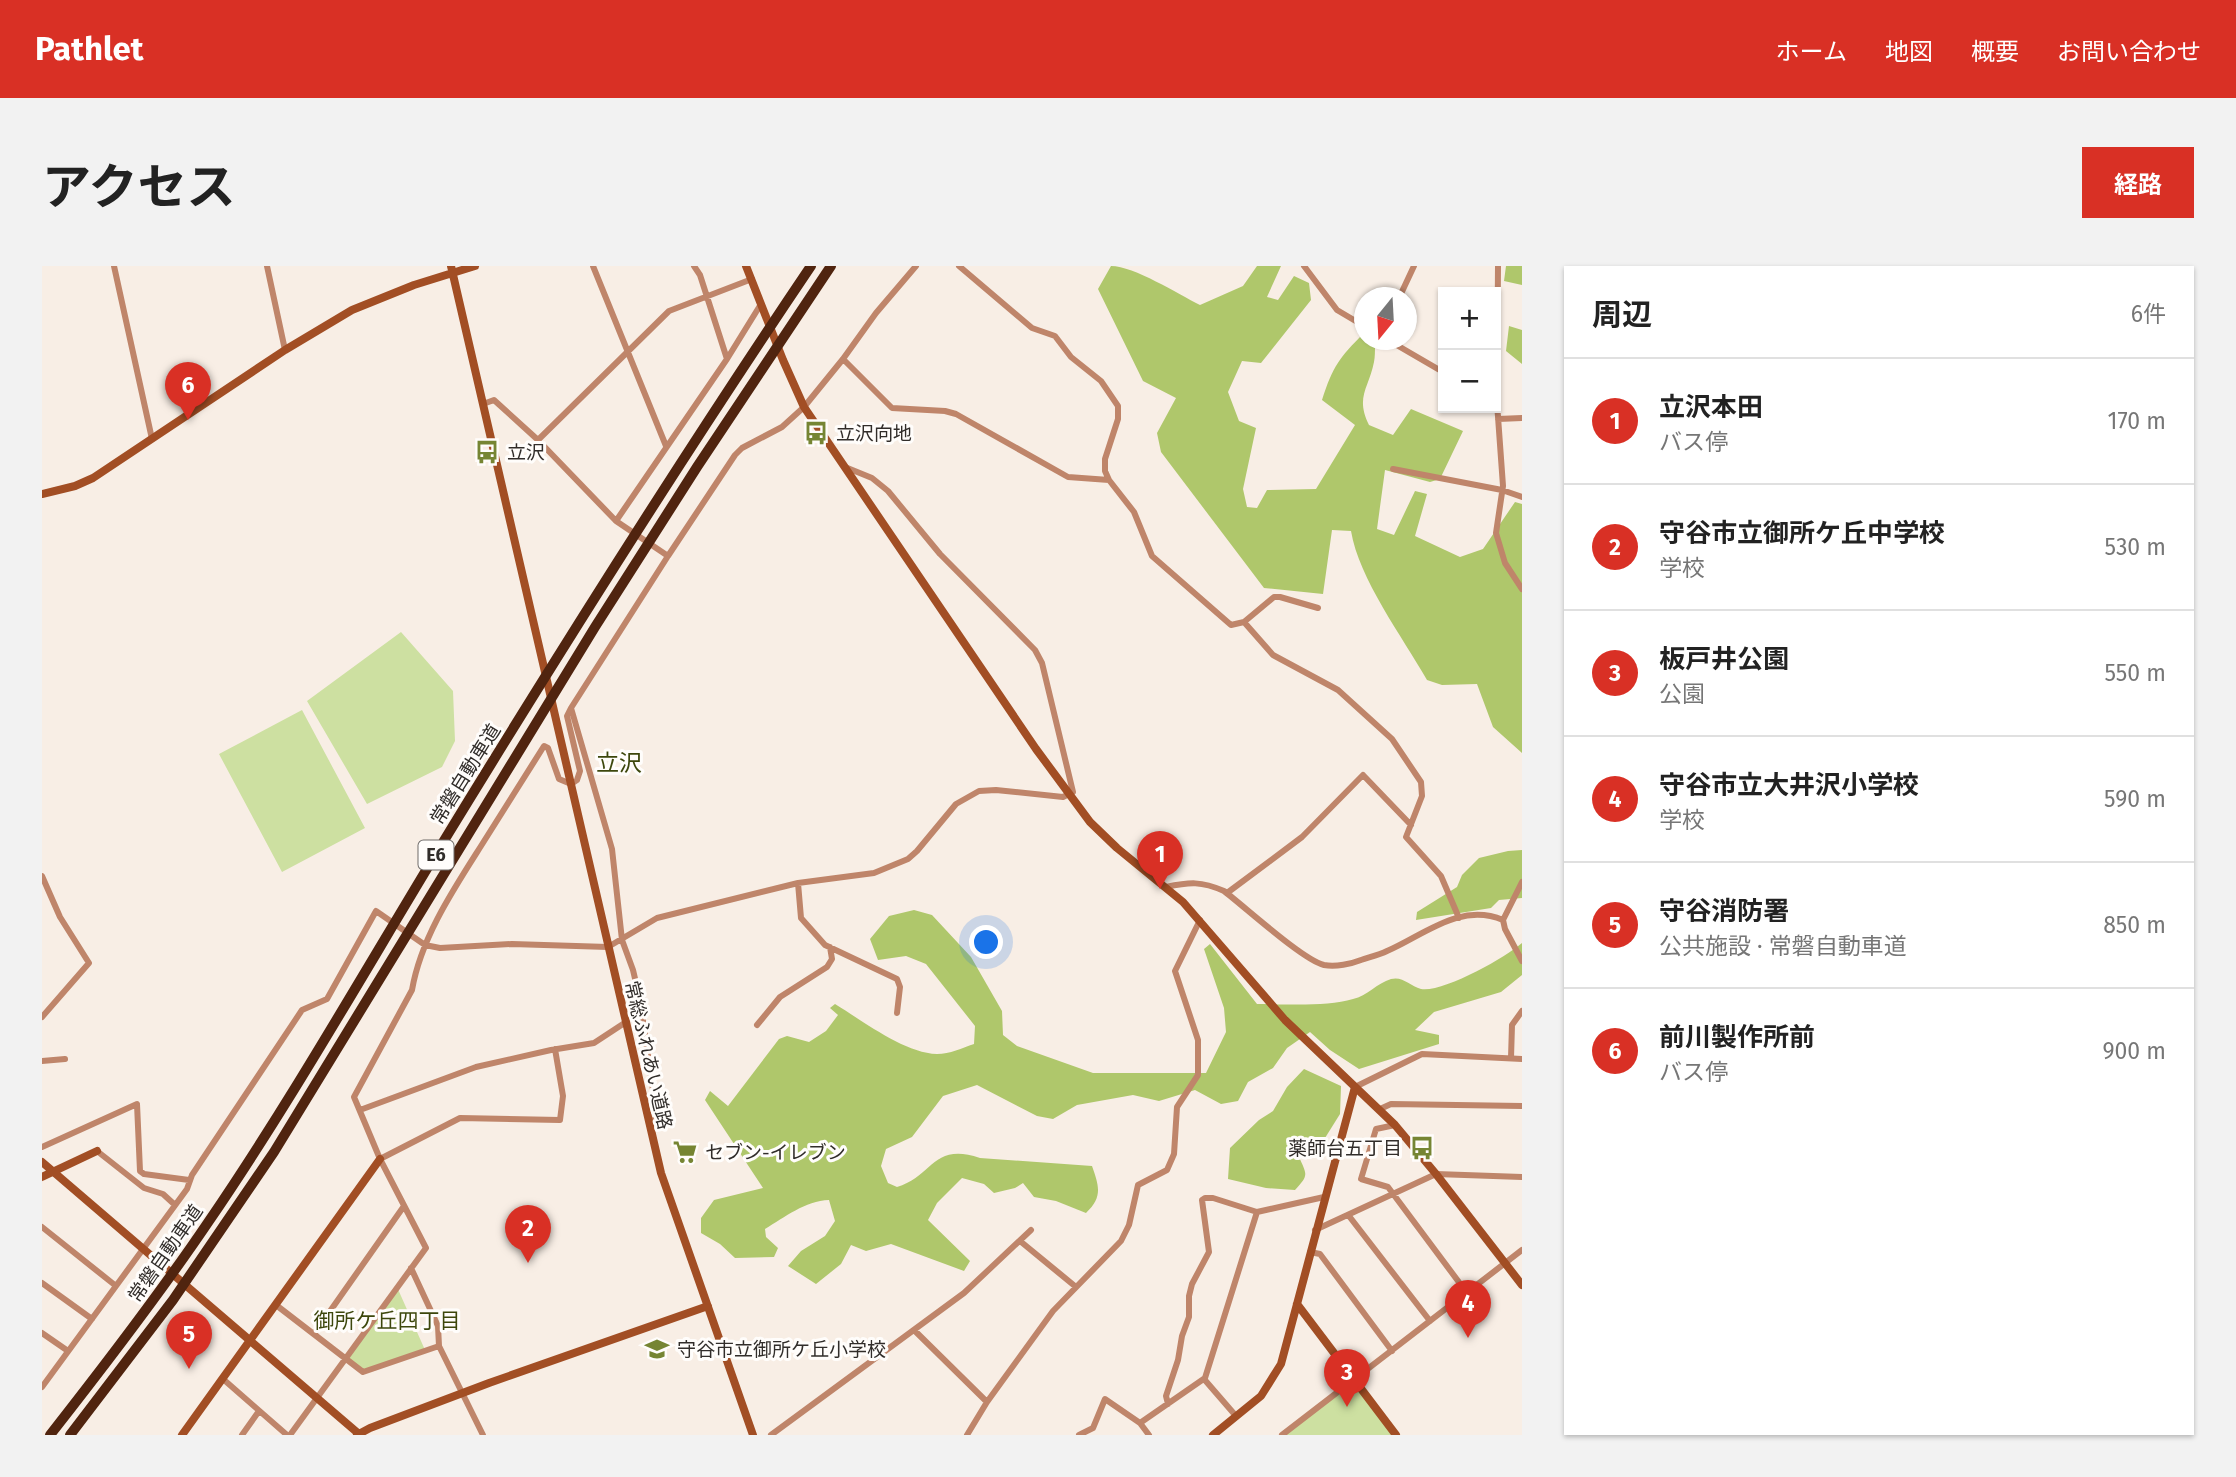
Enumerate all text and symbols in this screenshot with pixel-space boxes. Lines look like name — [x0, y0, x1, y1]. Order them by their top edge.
text: Pathlet — [35, 29, 144, 69]
text: ホーム — [1776, 38, 1847, 66]
text: 地図 — [1885, 38, 1933, 66]
text: 概要 — [1971, 38, 2019, 66]
text: お問い合わせ — [2057, 38, 2201, 66]
button: 経路 — [2082, 147, 2194, 218]
text: アクセス — [42, 158, 236, 217]
north arrow — [1354, 287, 1417, 350]
map controls — [1438, 287, 1501, 413]
button: + — [1438, 287, 1501, 350]
text: 周辺 — [1592, 297, 1652, 333]
text: 6件 — [2131, 300, 2166, 328]
button: − — [1438, 350, 1501, 413]
pin: 6 — [165, 362, 211, 420]
text: 立沢本田 — [1659, 392, 1763, 423]
text: 1 — [1610, 407, 1620, 435]
text: 170 m — [2107, 407, 2166, 435]
bus stop icon: 立沢向地 — [802, 419, 830, 447]
place label: 立沢向地 — [836, 422, 912, 445]
text: バス停 — [1659, 428, 1728, 456]
bus stop icon: 立沢 — [473, 438, 501, 466]
place label: 立沢 — [507, 441, 545, 464]
text: 守谷市立御所ケ丘中学校 — [1659, 518, 1945, 549]
text: 2 — [1609, 533, 1621, 561]
text: 530 m — [2105, 533, 2166, 561]
text: 学校 — [1659, 554, 1705, 582]
text: 板戸井公園 — [1659, 644, 1789, 675]
text: 3 — [1609, 659, 1621, 687]
text: 550 m — [2104, 659, 2166, 687]
text: 公園 — [1659, 680, 1705, 708]
street label: 常磐自動車道 — [425, 720, 505, 829]
district label: 立沢 — [596, 749, 642, 777]
text: 守谷市立大井沢小学校 — [1659, 770, 1919, 801]
text: 4 — [1609, 785, 1622, 813]
text: 590 m — [2104, 785, 2166, 813]
text: 学校 — [1659, 806, 1705, 834]
pin: 1 — [1137, 831, 1183, 889]
road number: E6 — [418, 840, 454, 870]
text: 守谷消防署 — [1659, 896, 1789, 927]
text: 5 — [1609, 911, 1621, 939]
text: 850 m — [2103, 911, 2166, 939]
your location — [969, 925, 1003, 959]
text: 公共施設 · 常磐自動車道 — [1659, 932, 1907, 960]
street label: 常総ふれあい道路 — [620, 978, 677, 1132]
text: 前川製作所前 — [1659, 1022, 1815, 1053]
text: 6 — [1609, 1037, 1621, 1065]
text: 900 m — [2102, 1037, 2166, 1065]
text: バス停 — [1659, 1058, 1728, 1086]
bus stop icon: 薬師台五丁目 — [1408, 1134, 1436, 1162]
place label: 薬師台五丁目 — [1288, 1137, 1402, 1160]
supermarket icon: セブン-イレブン — [671, 1138, 699, 1166]
place label: セブン-イレブン — [705, 1141, 846, 1164]
street label: 常磐自動車道 — [123, 1200, 208, 1307]
pin: 2 — [505, 1205, 551, 1263]
pin: 4 — [1445, 1280, 1491, 1338]
district label: 御所ケ丘四丁目 — [314, 1308, 461, 1334]
pin: 5 — [166, 1311, 212, 1369]
school or university icon: 守谷市立御所ケ丘小学校 — [643, 1335, 671, 1363]
place label: 守谷市立御所ケ丘小学校 — [677, 1338, 886, 1361]
pin: 3 — [1324, 1349, 1370, 1407]

